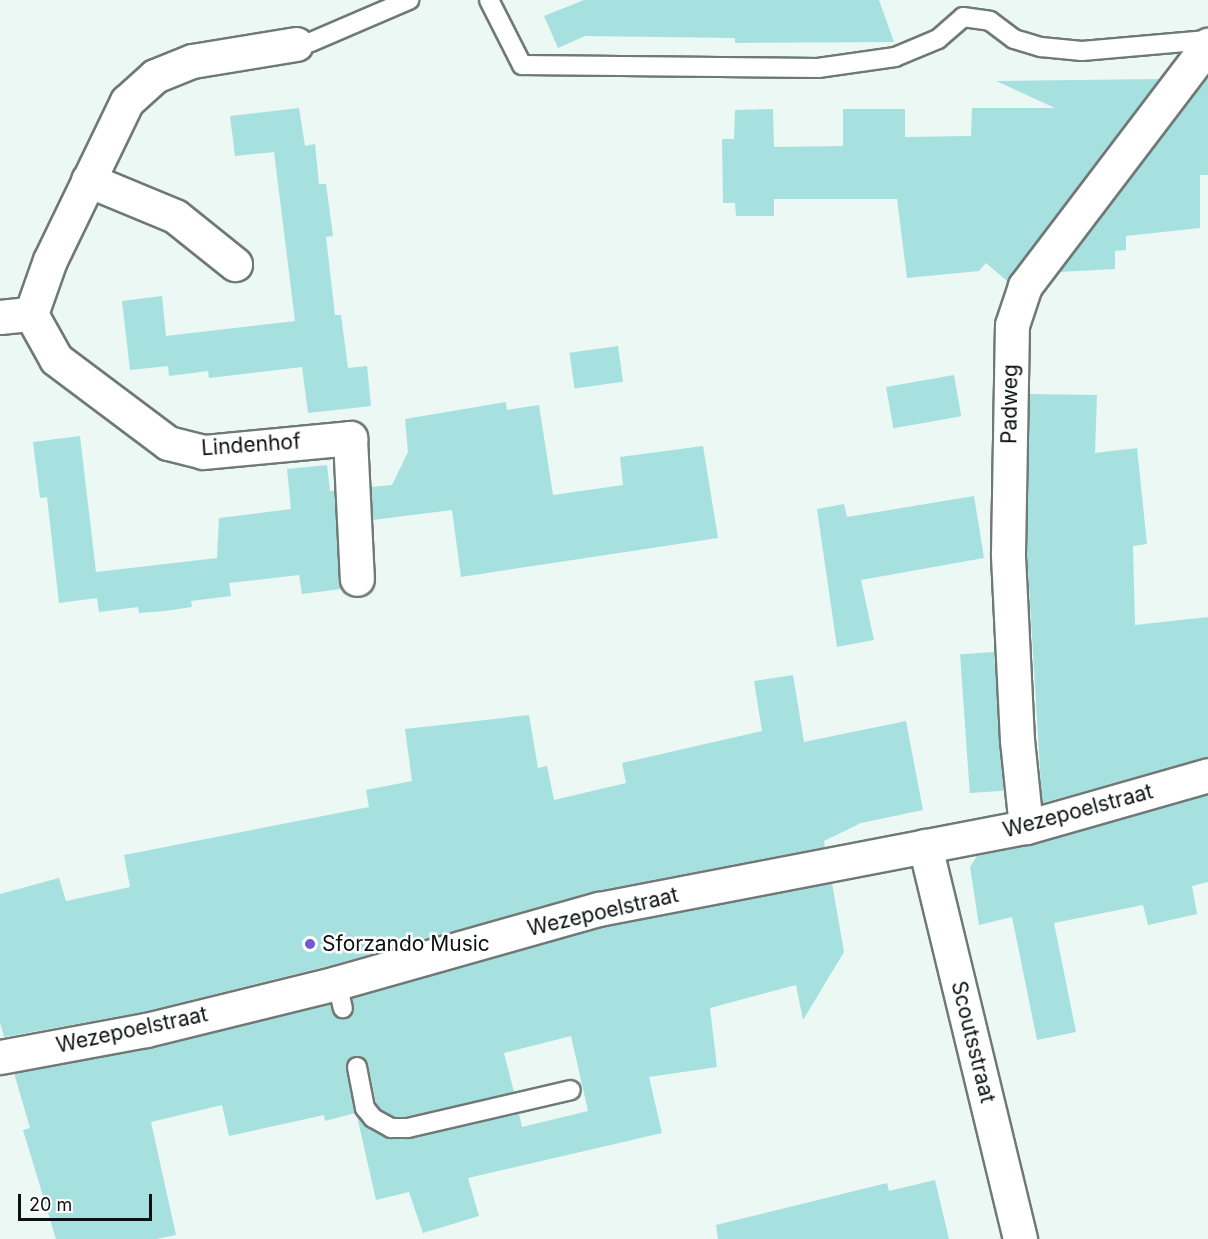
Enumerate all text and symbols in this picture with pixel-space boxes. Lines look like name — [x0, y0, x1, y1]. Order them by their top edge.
street label: Padweg — [997, 364, 1023, 444]
street label: Lindenhof — [200, 429, 302, 461]
street label: Wezepoelstraat — [1000, 779, 1156, 843]
street label: Wezepoelstraat — [525, 882, 681, 942]
place label: Sforzando Music — [322, 931, 490, 957]
marker: Sforzando Music — [303, 937, 317, 951]
street label: Scoutsstraat — [946, 979, 1000, 1105]
street label: Wezepoelstraat — [54, 1002, 210, 1058]
scale bar — [21, 1182, 154, 1220]
text: 20 m — [29, 1194, 72, 1215]

